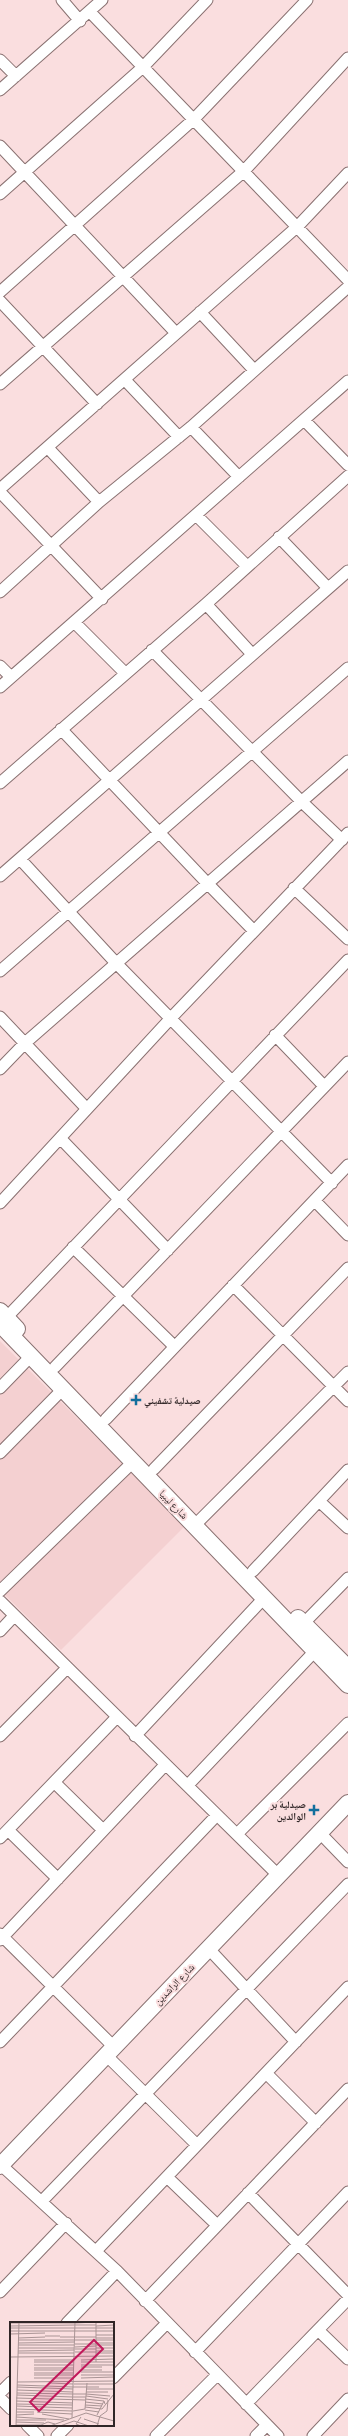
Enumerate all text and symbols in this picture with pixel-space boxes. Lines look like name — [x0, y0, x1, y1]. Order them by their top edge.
place label: صيدلية تشفيني — [144, 1393, 201, 1408]
marker: صيدلية تشفيني — [131, 1395, 141, 1405]
street label: شارع ليبيا — [157, 1486, 192, 1522]
place label: صيدلية بر الوالدين — [269, 1797, 306, 1823]
marker: صيدلية بر الوالدين — [309, 1805, 319, 1815]
street label: شارع الراشدين — [151, 1960, 198, 2008]
inset map — [10, 2322, 114, 2426]

